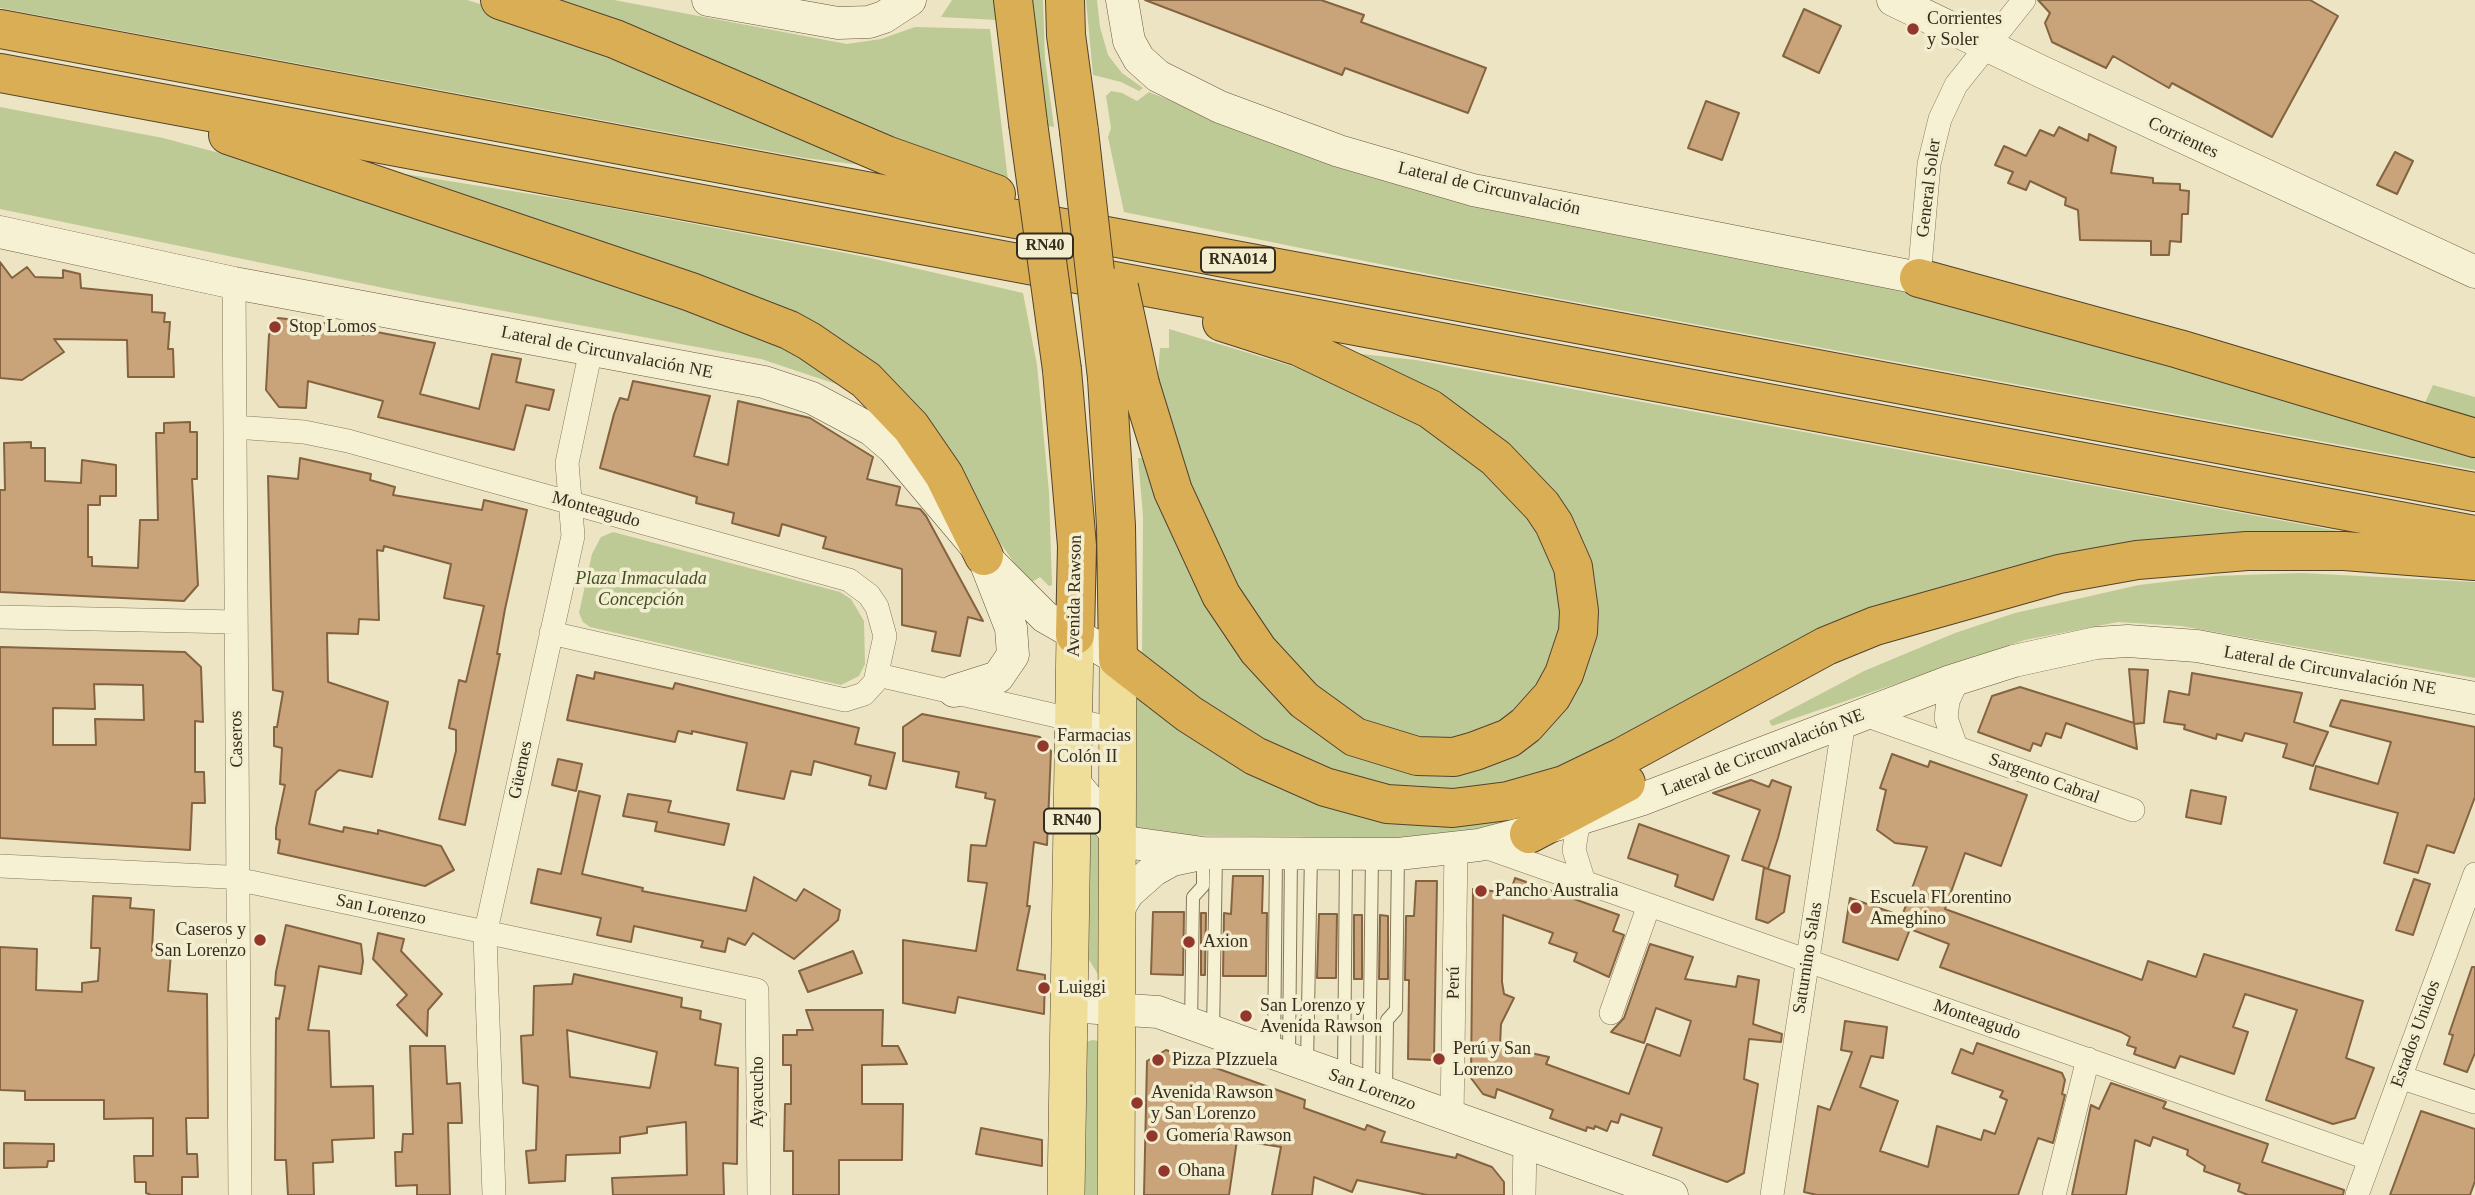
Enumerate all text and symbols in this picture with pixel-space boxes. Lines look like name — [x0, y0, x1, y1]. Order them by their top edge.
place label: Corrientes y Soler — [1927, 8, 2002, 50]
marker: Corrientes y Soler — [1905, 21, 1921, 37]
street label: Corrientes — [2144, 112, 2222, 164]
street label: General Soler — [1912, 137, 1946, 239]
street label: Lateral de Circunvalación — [1396, 157, 1582, 221]
road number: RN40 — [1017, 234, 1073, 258]
road number: RNA014 — [1201, 248, 1275, 272]
place label: Stop Lomos — [289, 316, 377, 338]
marker: Stop Lomos — [267, 319, 283, 335]
street label: Lateral de Circunvalación NE — [499, 322, 715, 384]
street label: Monteagudo — [549, 487, 643, 533]
street label: Avenida Rawson — [1063, 535, 1087, 657]
park label: Plaza Inmaculada Concepción — [575, 568, 707, 610]
street label: Lateral de Circunvalación NE — [2222, 642, 2438, 700]
street label: Lateral de Circunvalación NE — [1659, 704, 1867, 802]
street label: Caseros — [226, 710, 248, 768]
place label: Farmacias Colón II — [1057, 725, 1131, 768]
marker: Farmacias Colón II — [1035, 738, 1051, 754]
street label: Güemes — [504, 739, 538, 801]
street label: Sargento Cabral — [1986, 749, 2102, 809]
road number: RN40 — [1044, 808, 1100, 834]
place label: Pancho Australia — [1495, 880, 1618, 902]
marker: Pancho Australia — [1473, 883, 1489, 899]
place label: Escuela FLorentino Ameghino — [1870, 887, 2011, 930]
street label: San Lorenzo — [334, 890, 428, 930]
marker: Escuela FLorentino Ameghino — [1848, 900, 1864, 916]
street label: Saturnino Salas — [1789, 901, 1827, 1015]
place label: Caseros y San Lorenzo — [155, 919, 246, 962]
place label: Axion — [1203, 931, 1248, 953]
marker: Caseros y San Lorenzo — [252, 932, 268, 948]
marker: Axion — [1181, 934, 1197, 950]
street label: Perú — [1443, 966, 1465, 1000]
place label: Luiggi — [1058, 977, 1106, 999]
street label: Estados Unidos — [2387, 977, 2445, 1091]
marker: Luiggi — [1036, 980, 1052, 996]
place label: San Lorenzo y Avenida Rawson — [1260, 995, 1382, 1038]
street label: Monteagudo — [1930, 995, 2024, 1045]
marker: San Lorenzo y Avenida Rawson — [1238, 1008, 1254, 1024]
place label: Perú y San Lorenzo — [1453, 1038, 1531, 1080]
place label: Pizza PIzzuela — [1172, 1049, 1277, 1071]
marker: Perú y San Lorenzo — [1431, 1051, 1447, 1067]
marker: Pizza PIzzuela — [1150, 1052, 1166, 1068]
street label: Ayacucho — [747, 1056, 769, 1128]
street label: San Lorenzo — [1325, 1064, 1419, 1116]
place label: Avenida Rawson y San Lorenzo — [1151, 1082, 1273, 1124]
marker: Avenida Rawson y San Lorenzo — [1129, 1095, 1145, 1111]
place label: Gomería Rawson — [1166, 1125, 1291, 1147]
marker: Gomería Rawson — [1144, 1128, 1160, 1144]
place label: Ohana — [1178, 1160, 1225, 1182]
marker: Ohana — [1156, 1163, 1172, 1179]

